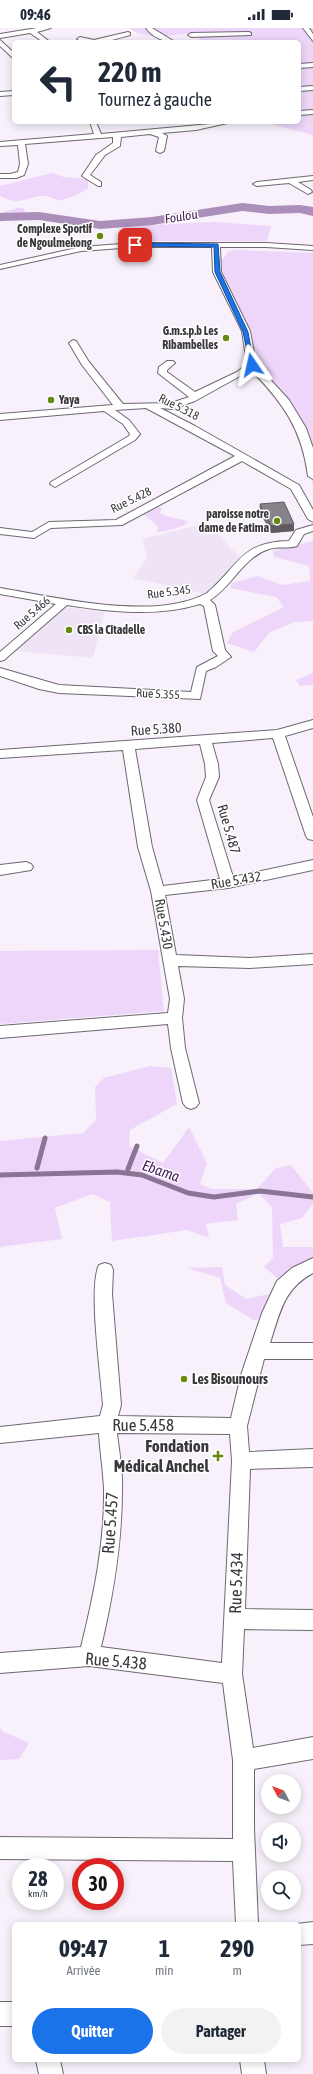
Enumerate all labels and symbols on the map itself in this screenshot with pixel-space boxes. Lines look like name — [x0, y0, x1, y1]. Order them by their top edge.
water label: Foulou — [164, 207, 199, 226]
place label: Complexe Sportif de Ngoulmekong — [17, 222, 93, 250]
pin — [118, 228, 152, 262]
marker: Complexe Sportif de Ngoulmekong — [95, 231, 105, 241]
place label: G.m.s.p.b Les Ribambelles — [162, 324, 219, 352]
marker: G.m.s.p.b Les Ribambelles — [221, 333, 231, 343]
position arrow — [231, 344, 273, 386]
street label: Rue 5.318 — [156, 391, 202, 423]
place label: Yaya — [58, 393, 80, 407]
marker: Yaya — [46, 395, 56, 405]
street label: Rue 5.428 — [108, 484, 154, 516]
place label: paroisse notre dame de Fatima — [199, 507, 270, 535]
marker: paroisse notre dame de Fatima — [272, 516, 282, 526]
street label: Rue 5.345 — [147, 582, 191, 602]
street label: Rue 5.466 — [11, 593, 53, 633]
place label: CBS la Citadelle — [77, 623, 146, 637]
marker: CBS la Citadelle — [64, 625, 74, 635]
street label: Rue 5.355 — [136, 686, 180, 702]
street label: Rue 5.380 — [130, 719, 182, 739]
street label: Rue 5.487 — [214, 802, 244, 856]
street label: Rue 5.432 — [210, 868, 262, 892]
street label: Rue 5.430 — [152, 898, 176, 951]
water label: Ebama — [140, 1156, 182, 1185]
place label: Les Bisounours — [192, 1371, 268, 1387]
marker: Les Bisounours — [179, 1374, 189, 1384]
street label: Rue 5.458 — [112, 1415, 174, 1435]
place label: Fondation Médical Anchel — [114, 1436, 209, 1476]
marker: Fondation Médical Anchel — [212, 1450, 224, 1462]
street label: Rue 5.457 — [98, 1491, 122, 1554]
street label: Rue 5.434 — [225, 1552, 247, 1614]
street label: Rue 5.438 — [84, 1648, 148, 1674]
north arrow — [261, 1774, 301, 1814]
speed limit sign: 30 — [72, 1858, 124, 1910]

